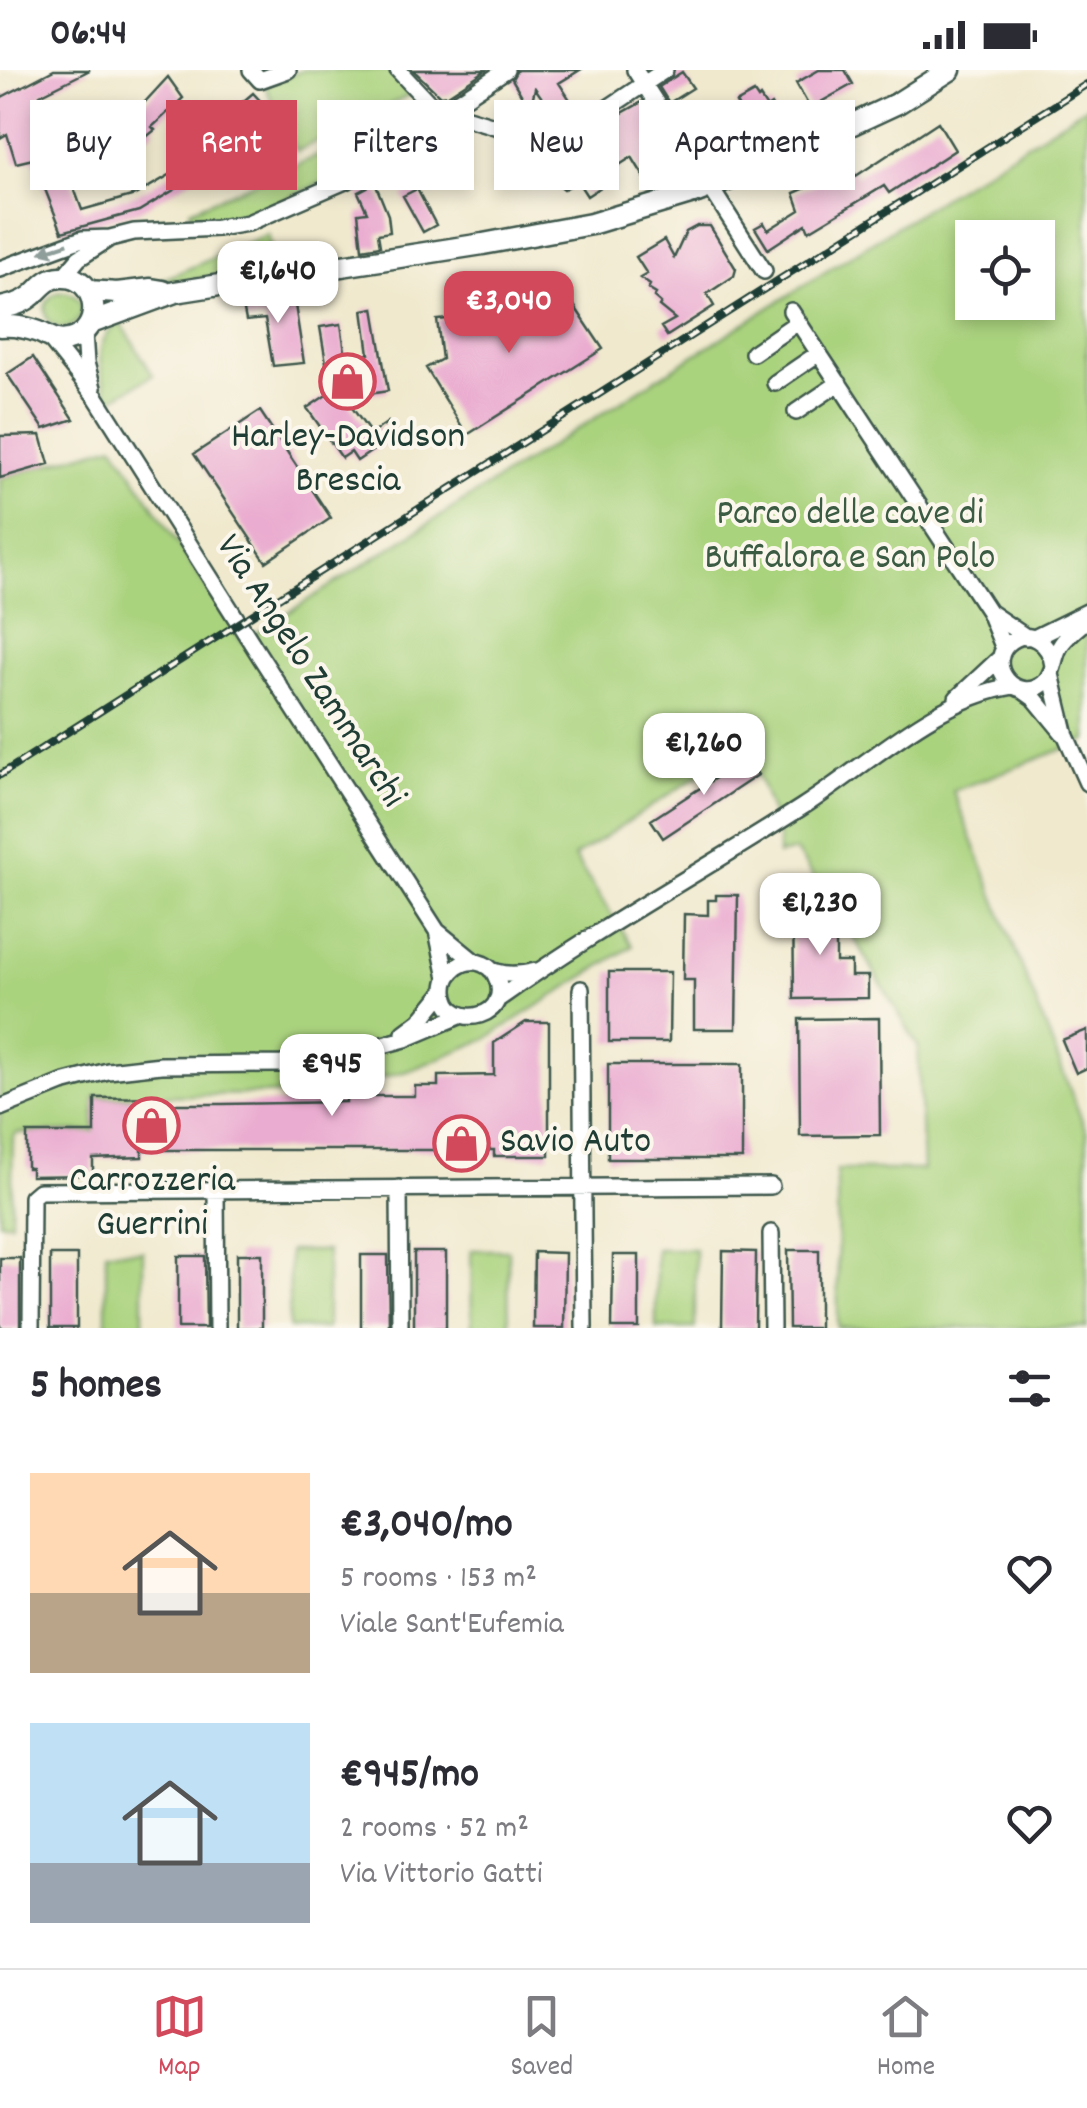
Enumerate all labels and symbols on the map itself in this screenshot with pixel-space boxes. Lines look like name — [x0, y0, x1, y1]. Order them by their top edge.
pin: €1,640 — [197, 241, 359, 326]
one-way arrow — [38, 242, 68, 257]
pin: €3,040 — [428, 271, 590, 356]
shop icon: Harley-Davidson Brescia — [318, 351, 378, 411]
place label: Harley-Davidson Brescia — [231, 411, 465, 510]
park label: Parco delle cave di Buffalora e San Polo — [705, 488, 995, 587]
street label: Via Angelo Zammarchi — [200, 524, 418, 820]
pin: €1,260 — [623, 713, 785, 798]
pin: €1,230 — [739, 873, 901, 958]
pin: €945 — [273, 1034, 391, 1119]
shop icon: Carrozzeria Guerrini — [122, 1095, 182, 1155]
shop icon: Savio Auto — [431, 1113, 491, 1173]
place label: Savio Auto — [500, 1116, 651, 1171]
place label: Carrozzeria Guerrini — [69, 1155, 236, 1254]

